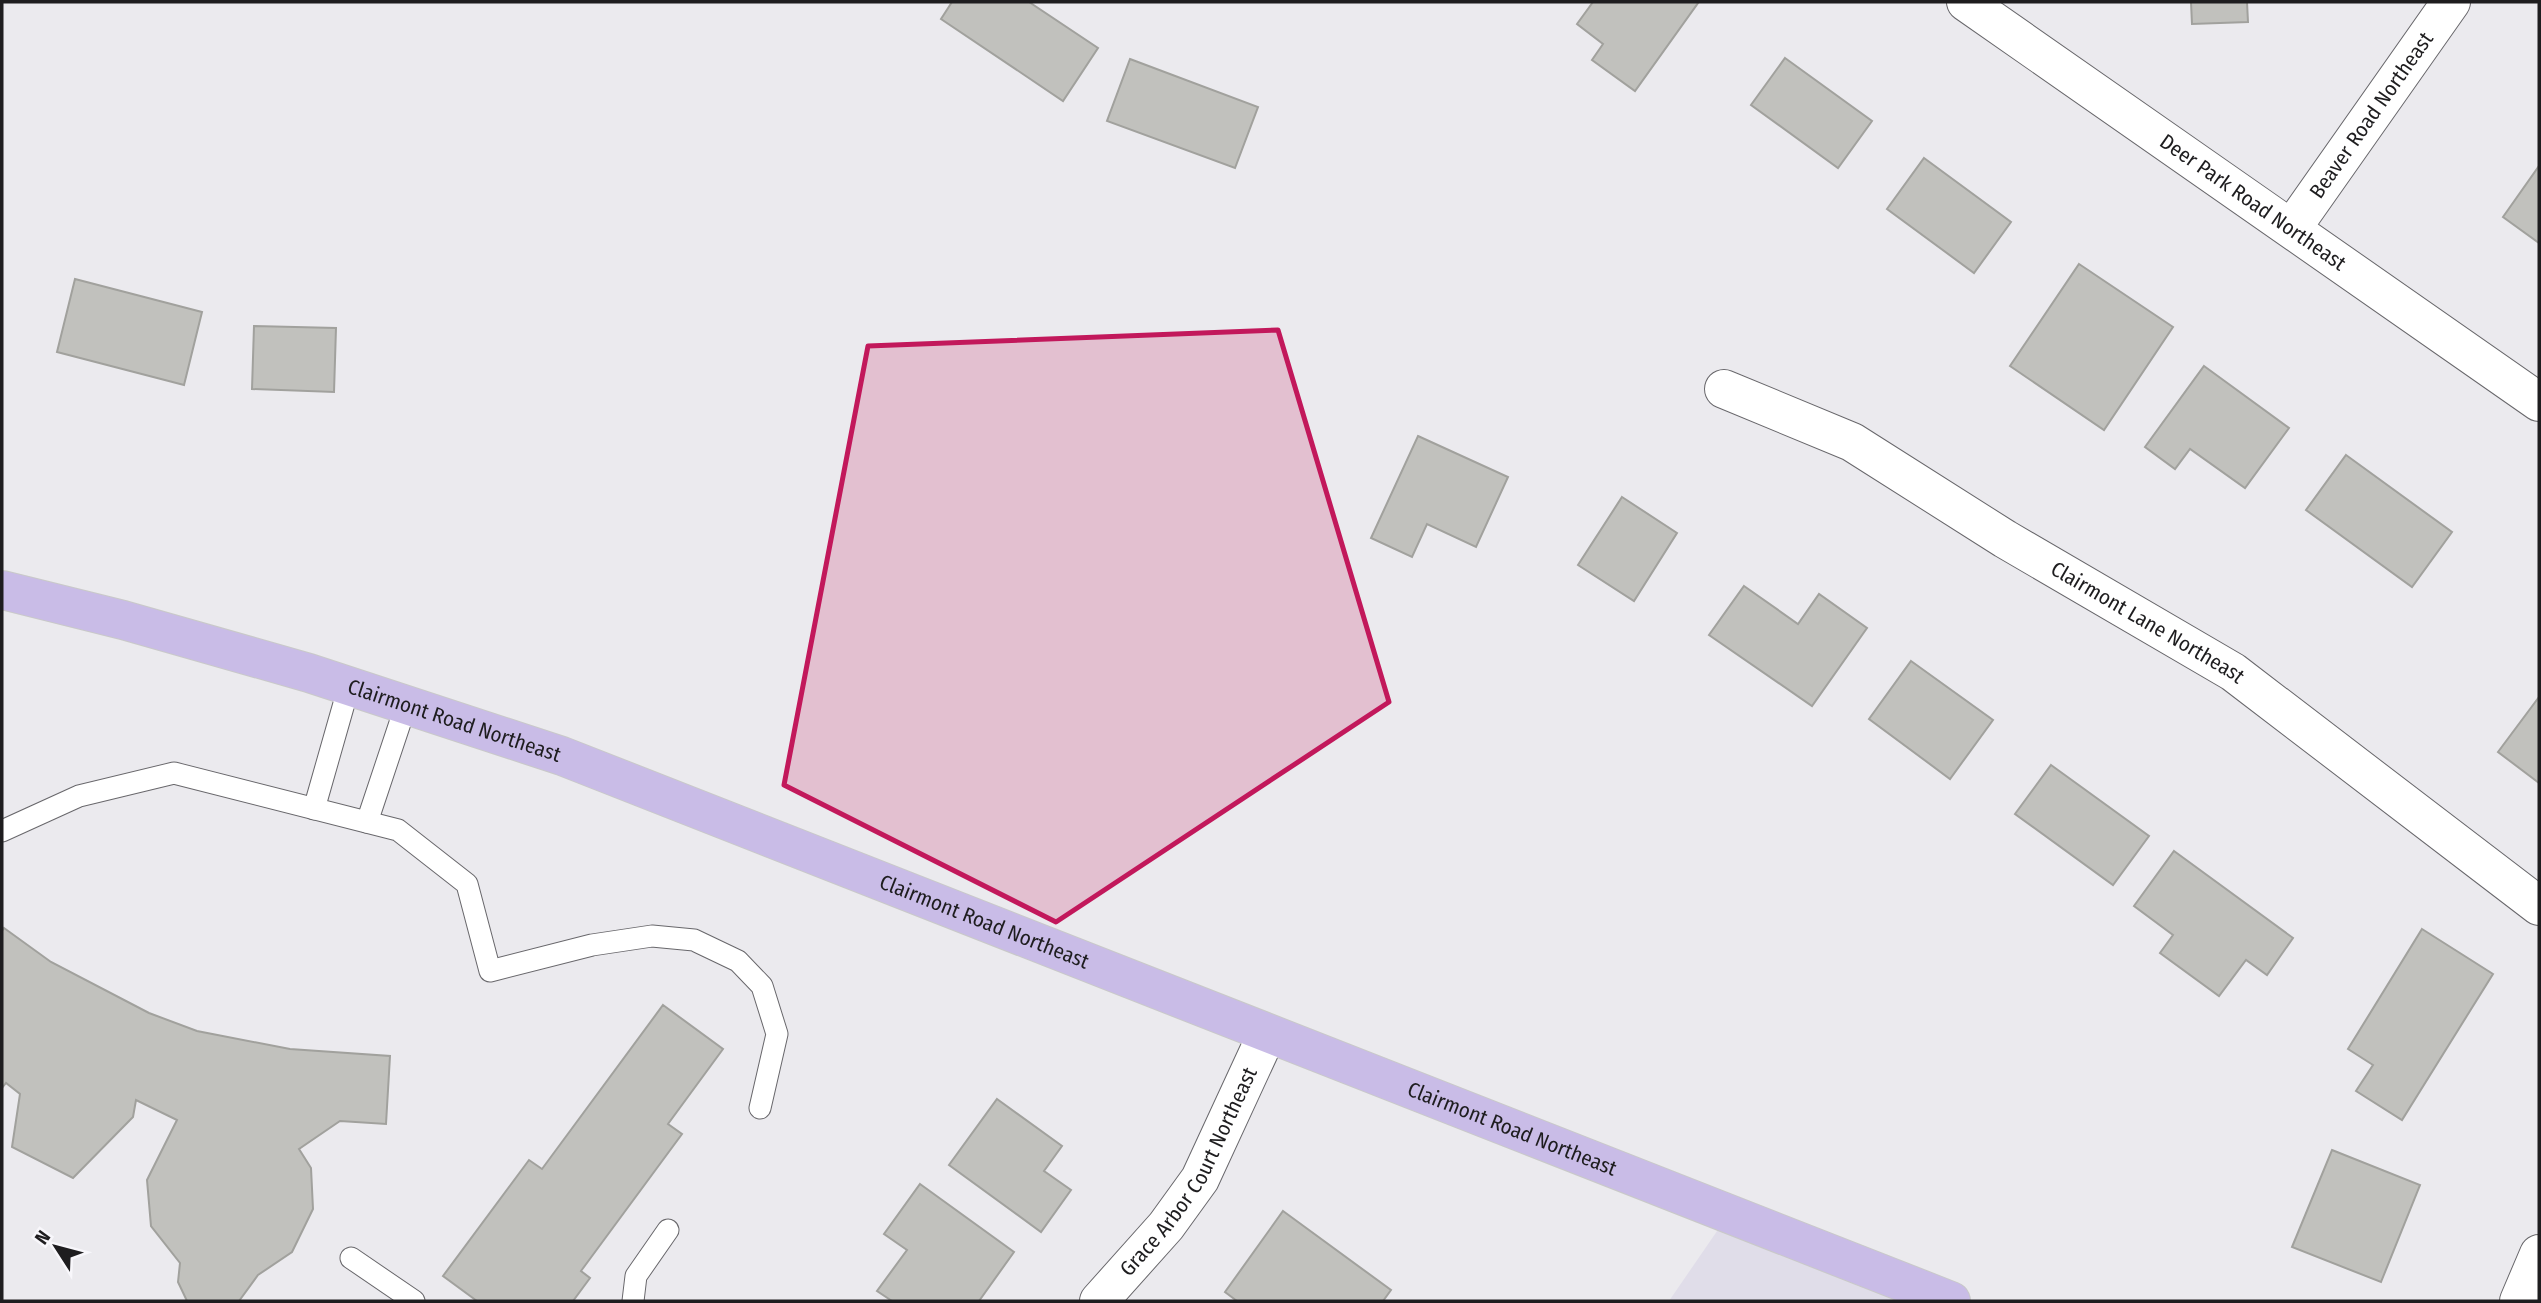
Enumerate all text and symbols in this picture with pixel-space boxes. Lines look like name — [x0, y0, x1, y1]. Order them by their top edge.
street label: Beaver Road Northeast — [2304, 27, 2439, 203]
street label: Deer Park Road Northeast — [2155, 128, 2351, 276]
street label: Clairmont Lane Northeast — [2046, 556, 2250, 689]
street label: Clairmont Road Northeast — [344, 674, 564, 768]
street label: Clairmont Road Northeast — [876, 869, 1093, 975]
street label: Grace Arbor Court Northeast — [1114, 1063, 1263, 1282]
street label: Clairmont Road Northeast — [1404, 1076, 1621, 1182]
north arrow — [21, 1212, 91, 1282]
text: N — [30, 1226, 55, 1249]

